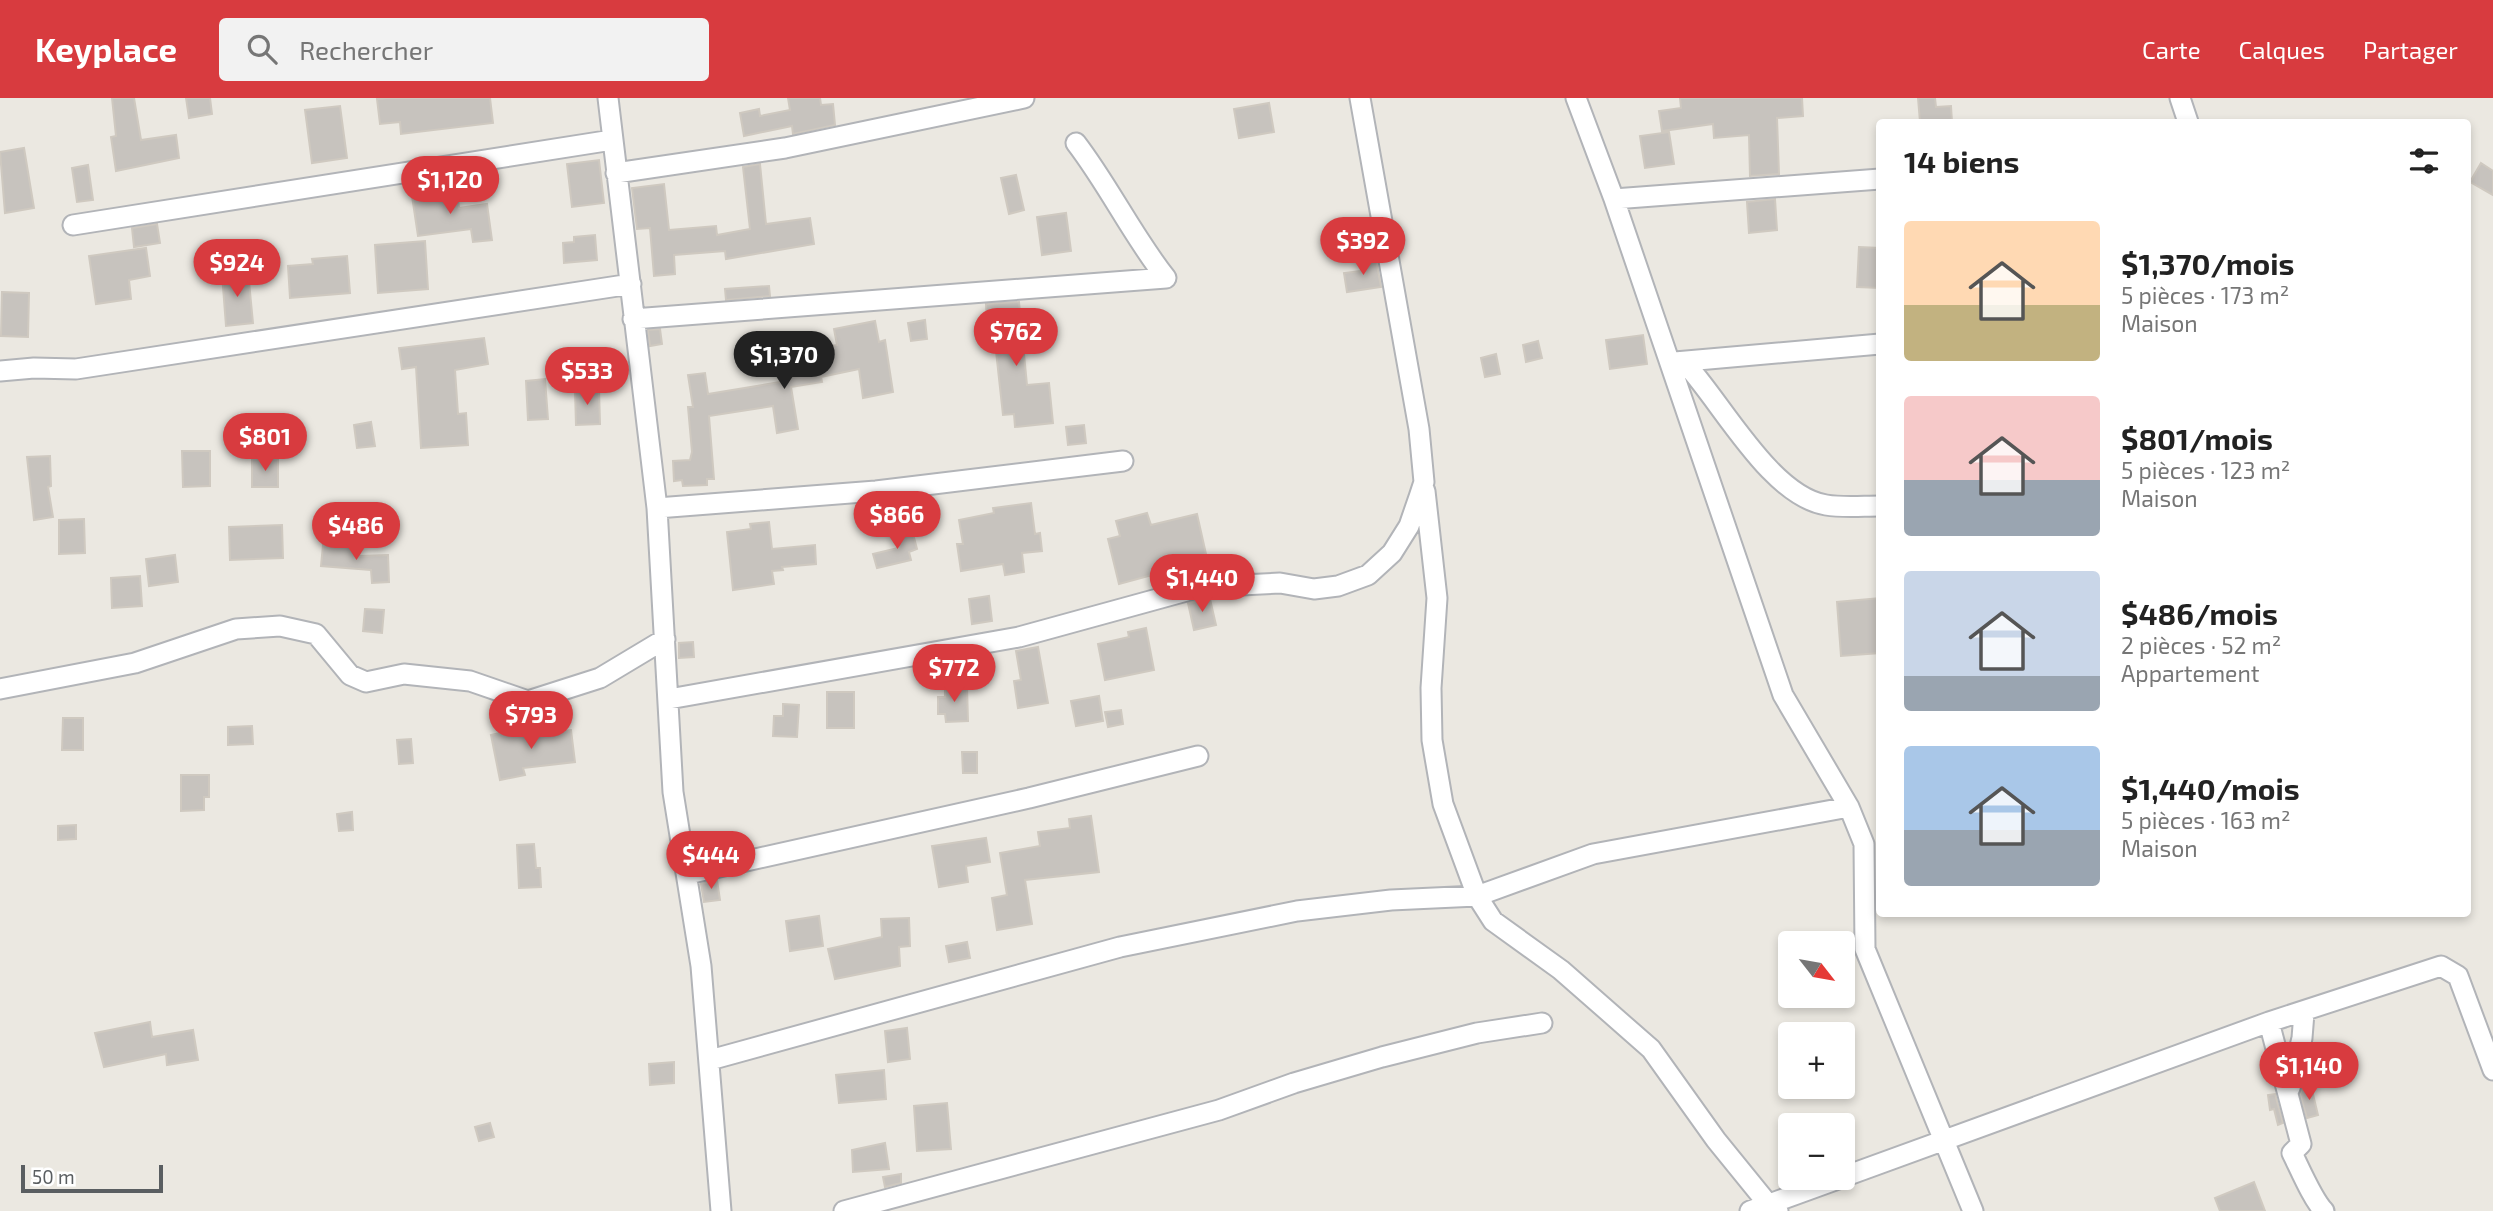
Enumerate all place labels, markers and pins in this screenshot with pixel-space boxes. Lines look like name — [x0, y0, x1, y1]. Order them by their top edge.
pin: $1,120 — [393, 156, 507, 216]
pin: $392 — [1322, 218, 1404, 277]
pin: $924 — [196, 240, 278, 299]
pin: $762 — [975, 308, 1057, 368]
pin: $1,370 — [727, 331, 841, 391]
pin: $533 — [546, 348, 628, 407]
pin: $801 — [224, 414, 306, 473]
pin: $866 — [856, 491, 938, 551]
pin: $486 — [315, 503, 397, 562]
pin: $1,440 — [1145, 554, 1259, 614]
pin: $772 — [913, 644, 995, 704]
pin: $793 — [490, 692, 572, 751]
pin: $444 — [670, 832, 752, 891]
pin: $1,140 — [2252, 1042, 2366, 1102]

